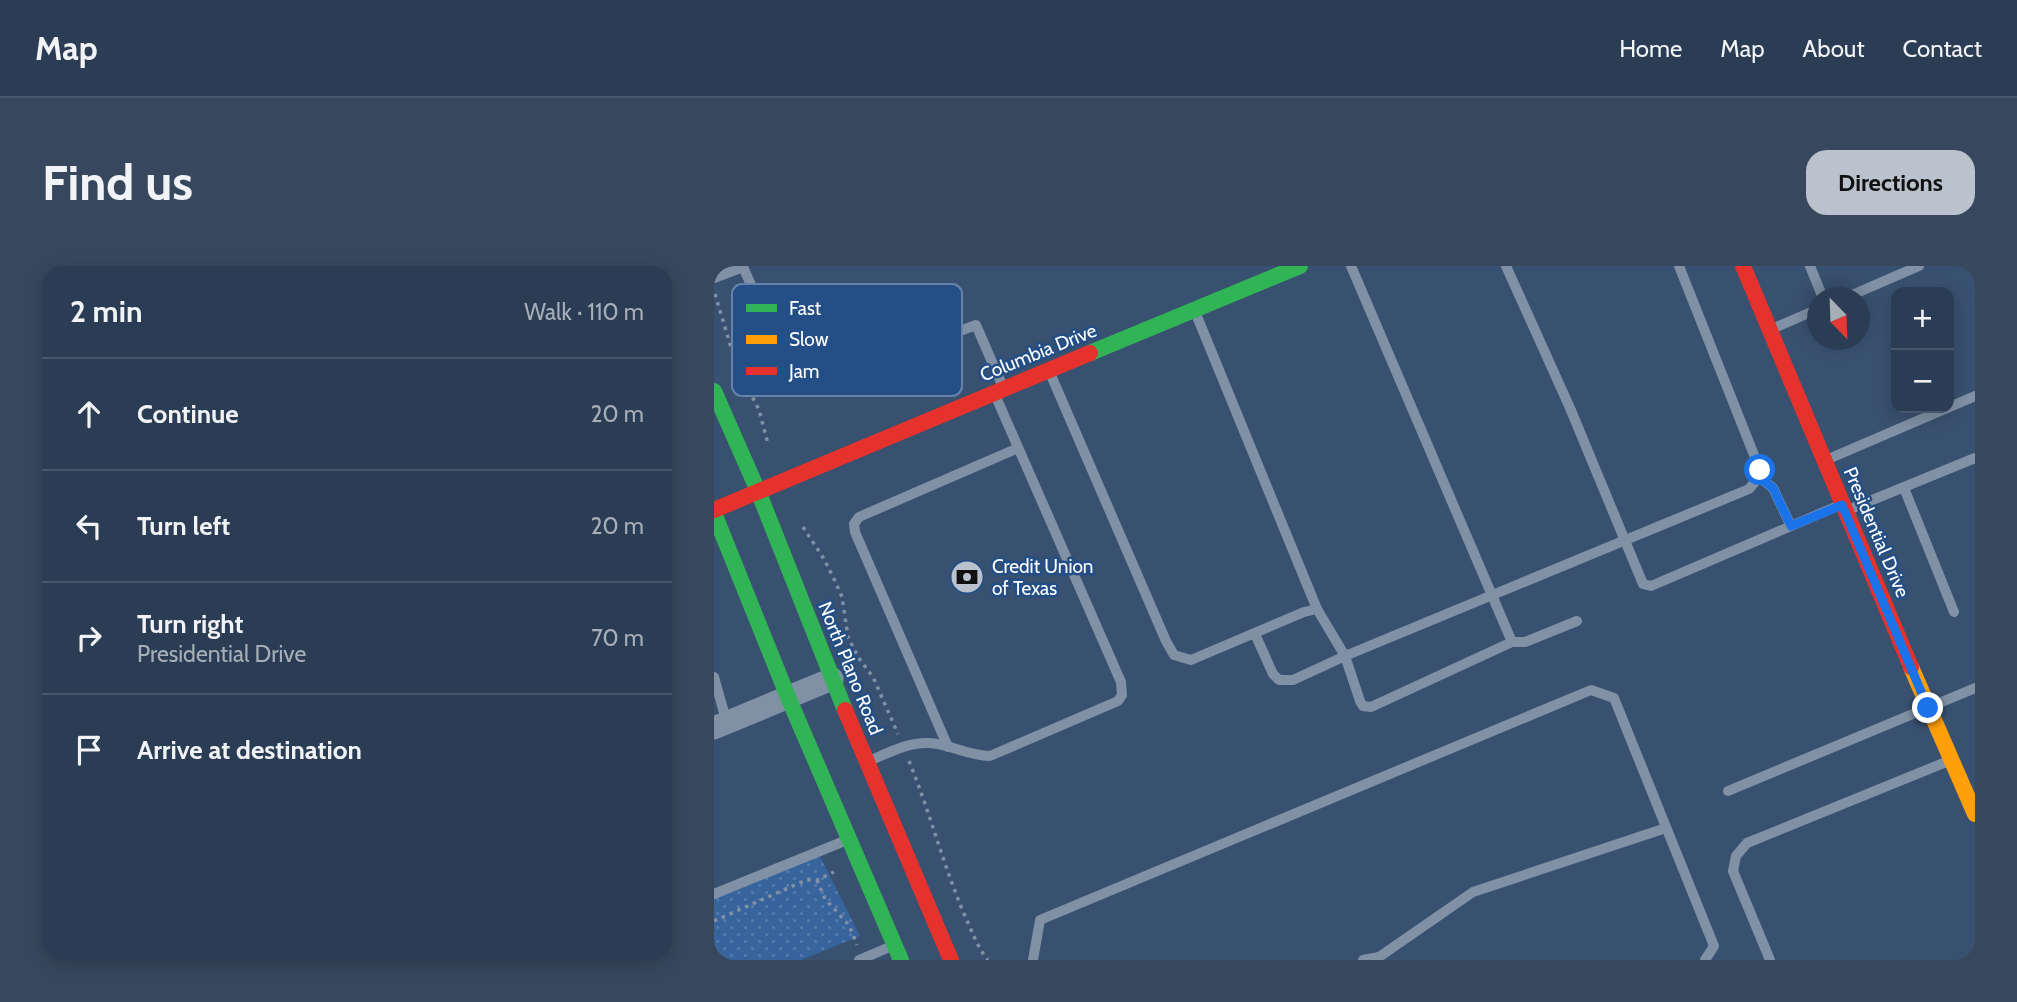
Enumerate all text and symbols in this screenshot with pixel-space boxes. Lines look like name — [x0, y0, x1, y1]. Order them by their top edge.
text: Map — [35, 28, 98, 68]
text: Home — [1619, 34, 1682, 63]
text: Map — [1720, 34, 1765, 63]
text: About — [1803, 34, 1865, 63]
text: Contact — [1903, 34, 1982, 63]
button: Directions — [1806, 150, 1975, 215]
text: Find us — [42, 153, 193, 212]
legend — [732, 284, 962, 396]
north arrow — [1807, 287, 1870, 350]
map controls — [1891, 287, 1954, 413]
button: + — [1891, 287, 1954, 350]
text: 2 min — [70, 293, 142, 330]
text: Fast — [789, 297, 822, 320]
text: Walk · 110 m — [524, 298, 644, 326]
street label: Columbia Drive — [977, 319, 1100, 386]
text: Slow — [789, 328, 829, 351]
button: − — [1891, 350, 1954, 413]
text: Jam — [788, 360, 819, 383]
icon: ahead — [70, 395, 108, 433]
text: Continue — [137, 398, 239, 430]
text: 20 m — [591, 400, 644, 428]
route start — [1744, 454, 1775, 485]
street label: Presidential Drive — [1839, 463, 1915, 601]
icon: left — [70, 507, 108, 545]
text: Turn left — [137, 510, 230, 542]
text: 20 m — [591, 512, 644, 540]
place label: Credit Union of Texas — [992, 555, 1093, 600]
bank icon: Credit Union of Texas — [948, 558, 986, 596]
street label: North Plano Road — [813, 598, 888, 738]
text: Turn right — [137, 608, 243, 640]
icon: right — [70, 619, 108, 657]
text: 70 m — [591, 624, 644, 652]
text: Presidential Drive — [137, 640, 306, 668]
route end — [1912, 692, 1943, 723]
icon: arrive — [70, 731, 108, 769]
text: Arrive at destination — [137, 734, 362, 766]

